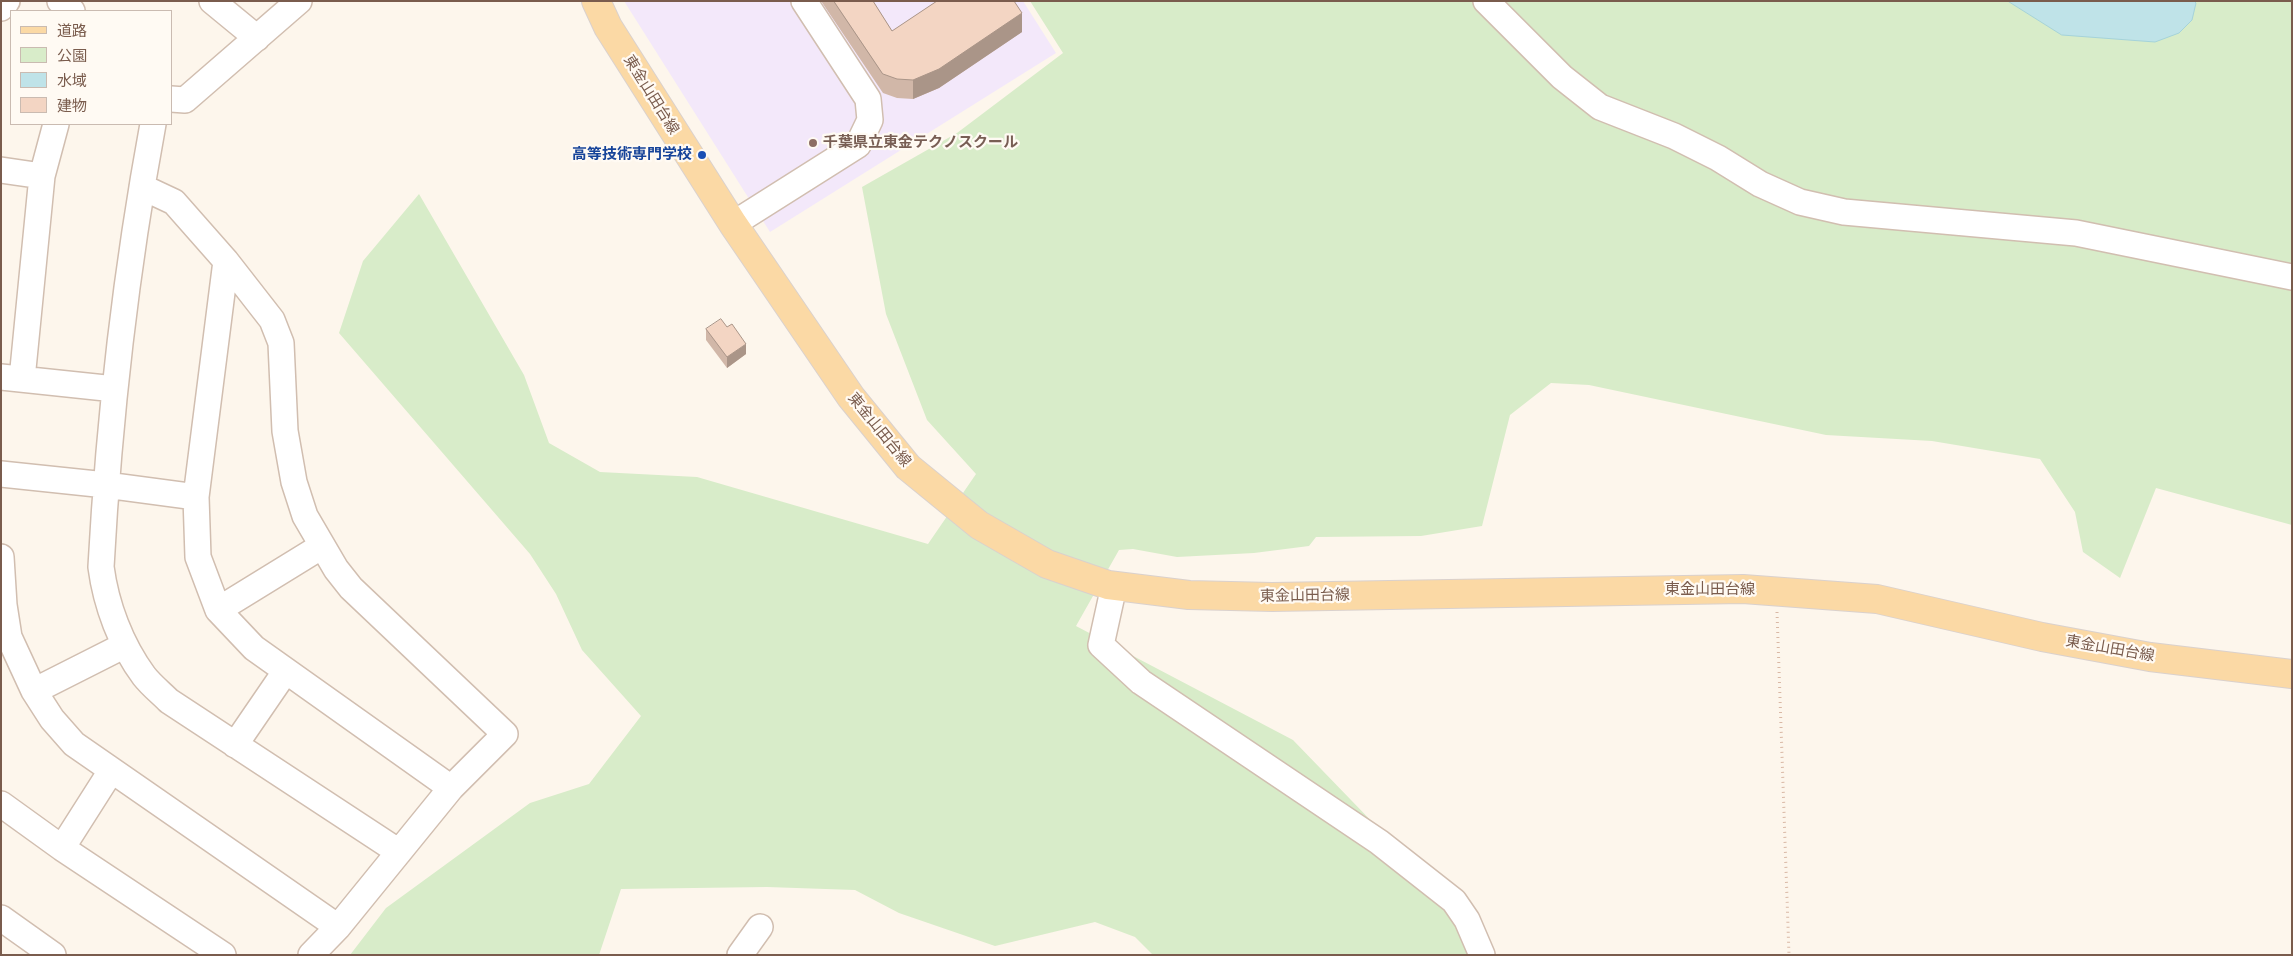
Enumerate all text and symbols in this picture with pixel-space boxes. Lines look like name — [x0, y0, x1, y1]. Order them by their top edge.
legend — [10, 10, 172, 125]
text: 道路 — [57, 22, 87, 40]
text: 公園 — [57, 47, 87, 65]
street label: 東金山田台線 — [620, 52, 682, 138]
text: 水域 — [57, 72, 87, 90]
text: 建物 — [57, 97, 87, 115]
place label: 千葉県立東金テクノスクール — [823, 134, 1018, 152]
marker: 千葉県立東金テクノスクール — [807, 137, 819, 149]
place label: 高等技術専門学校 — [572, 146, 692, 164]
marker: 高等技術専門学校 — [696, 149, 708, 161]
street label: 東金山田台線 — [844, 389, 914, 471]
street label: 東金山田台線 — [1665, 581, 1755, 599]
street label: 東金山田台線 — [1260, 586, 1350, 606]
street label: 東金山田台線 — [2064, 632, 2156, 666]

